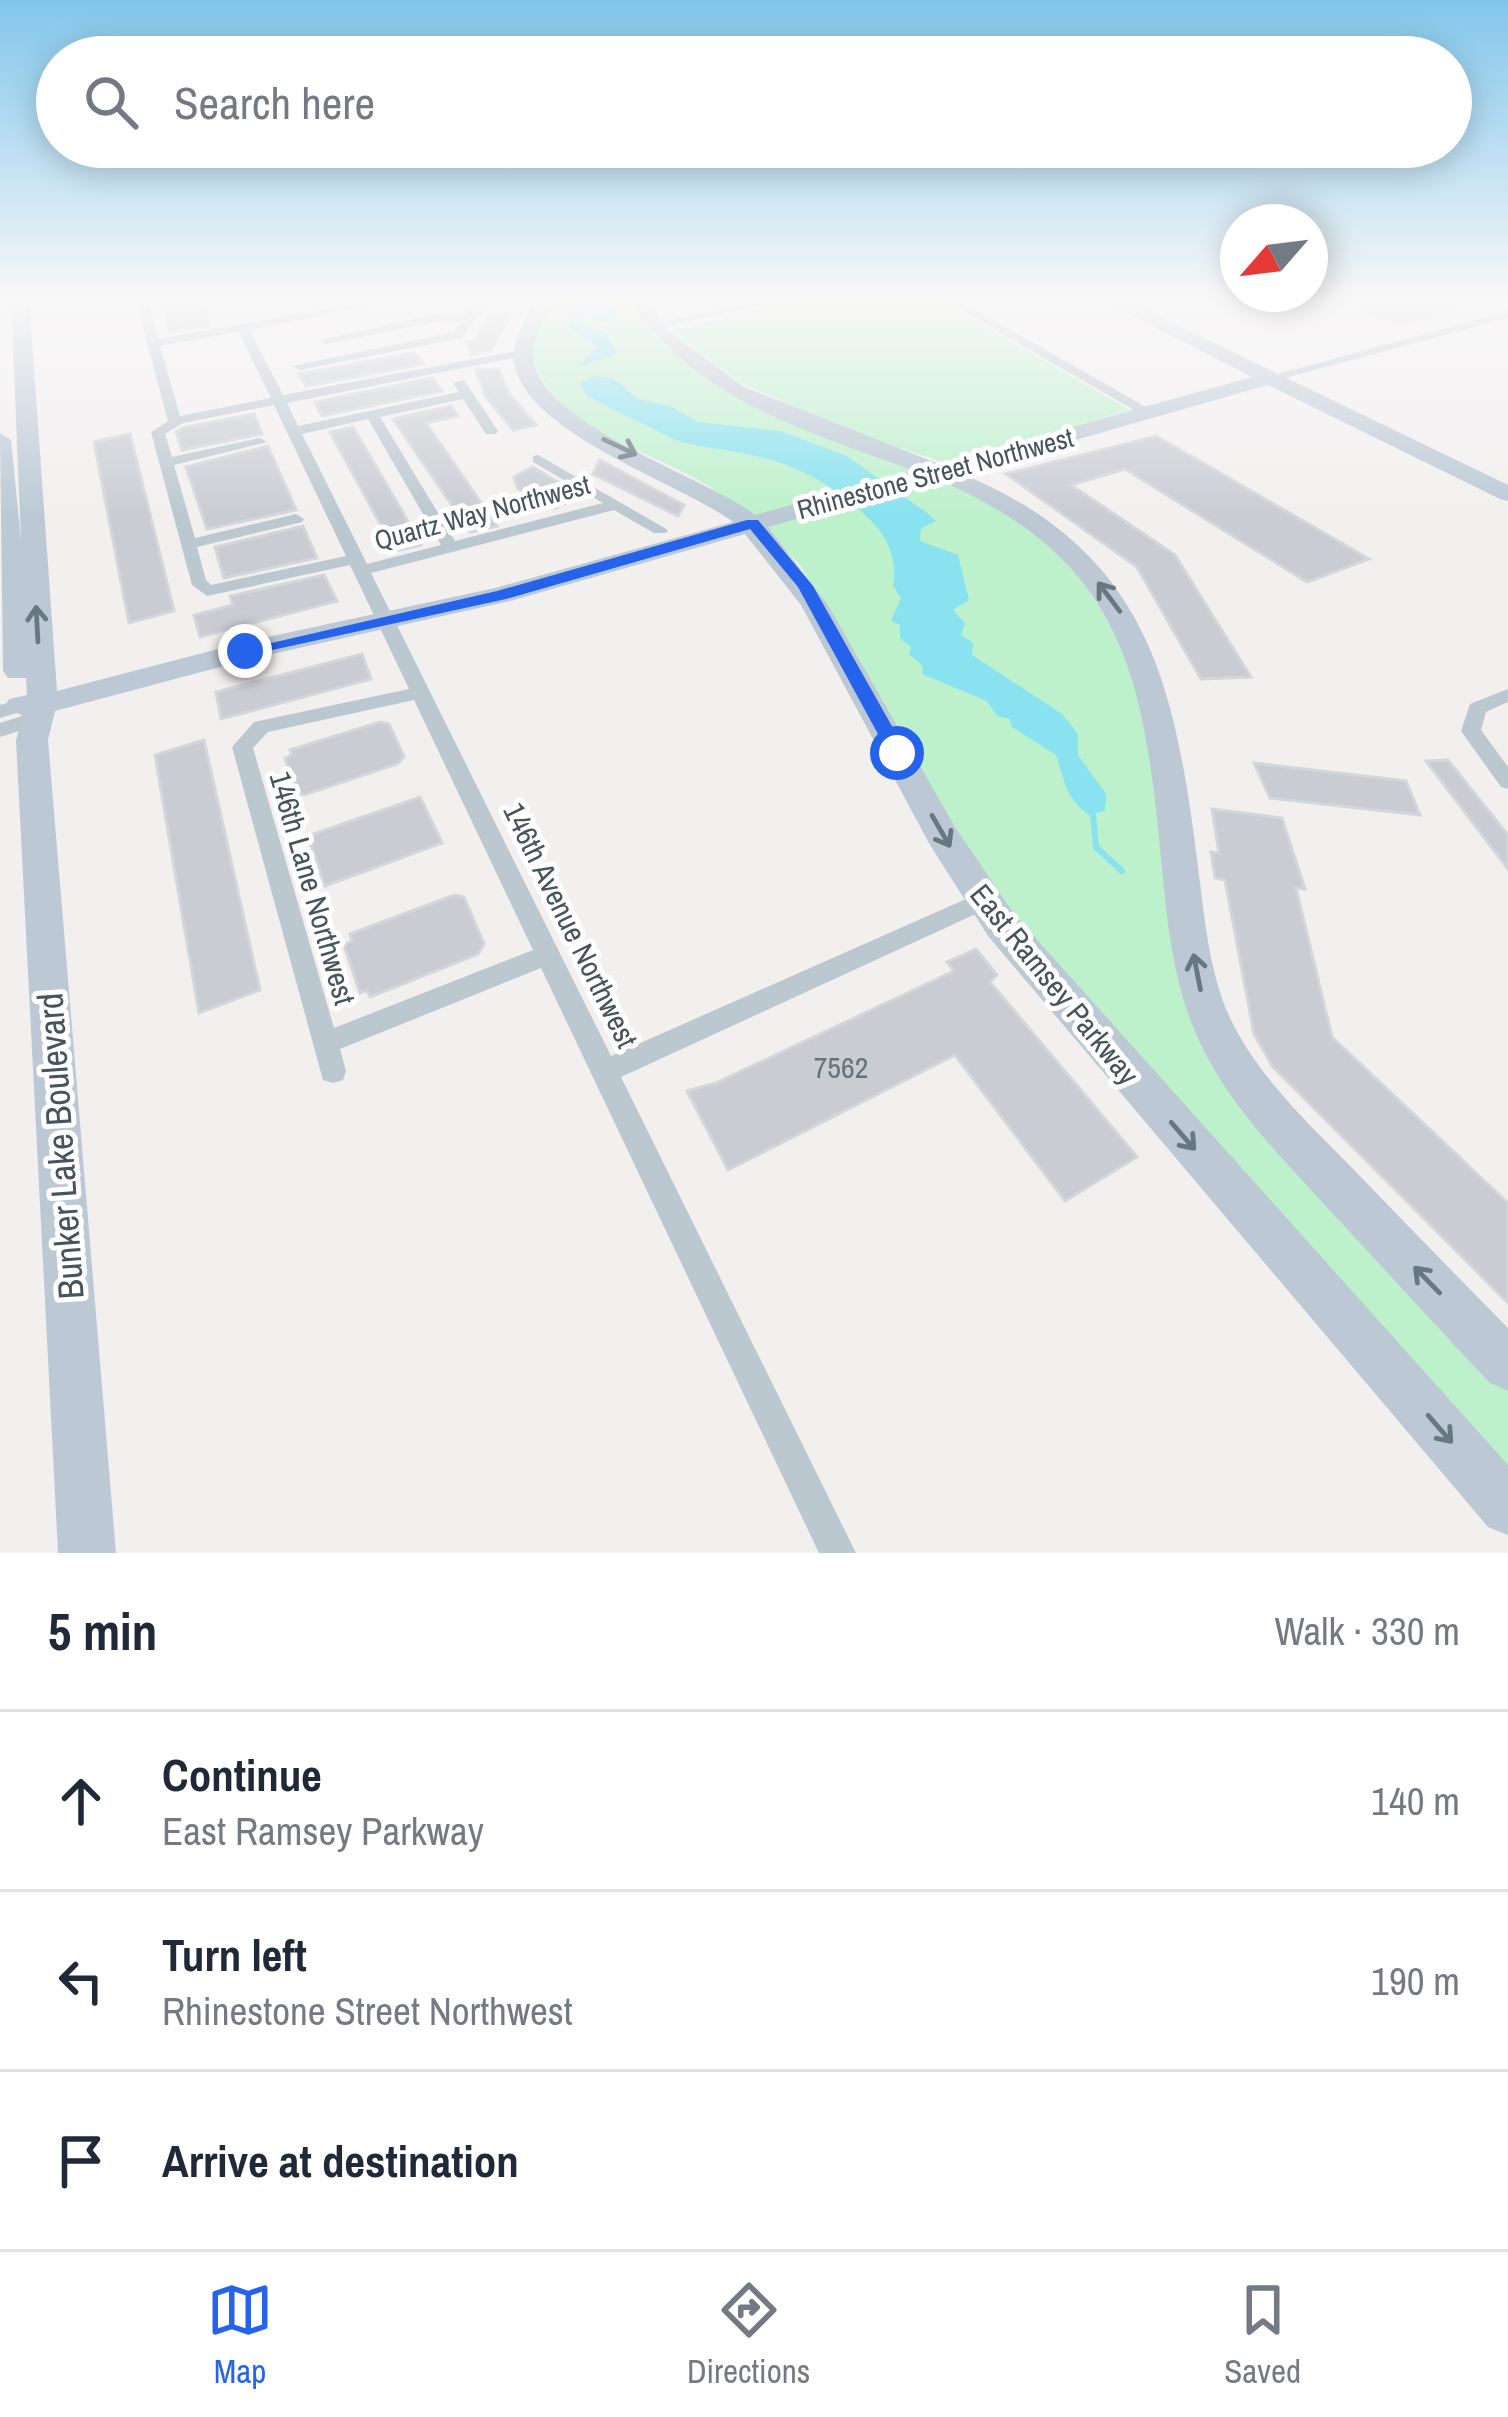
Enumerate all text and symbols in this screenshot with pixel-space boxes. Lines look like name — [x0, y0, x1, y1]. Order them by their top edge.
search box — [36, 36, 1472, 168]
icon: search — [78, 69, 144, 135]
text: Search here — [174, 72, 375, 133]
north arrow — [1220, 204, 1328, 312]
street label: Rhinestone Street Northwest — [793, 419, 1077, 527]
one-way arrow — [601, 437, 637, 459]
street label: Quartz Way Northwest — [370, 466, 594, 558]
one-way arrow — [1097, 581, 1123, 613]
one-way arrow — [25, 605, 48, 644]
route end — [218, 624, 272, 678]
route start — [870, 726, 924, 780]
street label: 146th Lane Northwest — [261, 767, 365, 1009]
street label: 146th Avenue Northwest — [494, 796, 648, 1054]
one-way arrow — [930, 813, 953, 848]
street label: East Ramsey Parkway — [962, 875, 1149, 1093]
one-way arrow — [1185, 954, 1207, 993]
street label: Bunker Lake Boulevard — [25, 991, 95, 1301]
house number: 7562 — [814, 1047, 868, 1087]
one-way arrow — [1168, 1121, 1196, 1151]
one-way arrow — [1414, 1266, 1442, 1295]
one-way arrow — [1426, 1414, 1453, 1444]
text: 5 min — [48, 1597, 157, 1666]
text: Walk · 330 m — [1275, 1605, 1460, 1657]
text: Continue — [162, 1744, 322, 1805]
icon: ahead — [48, 1768, 114, 1834]
text: 140 m — [1371, 1775, 1460, 1827]
text: East Ramsey Parkway — [162, 1805, 484, 1857]
text: Turn left — [162, 1924, 307, 1985]
icon: left — [48, 1948, 114, 2014]
text: 190 m — [1371, 1955, 1460, 2007]
text: Rhinestone Street Northwest — [162, 1985, 573, 2037]
icon: arrive — [48, 2128, 114, 2194]
text: Arrive at destination — [162, 2130, 519, 2191]
tab: Map — [207, 2277, 273, 2393]
tab: Directions — [687, 2277, 810, 2393]
tab: Saved — [1224, 2277, 1301, 2393]

